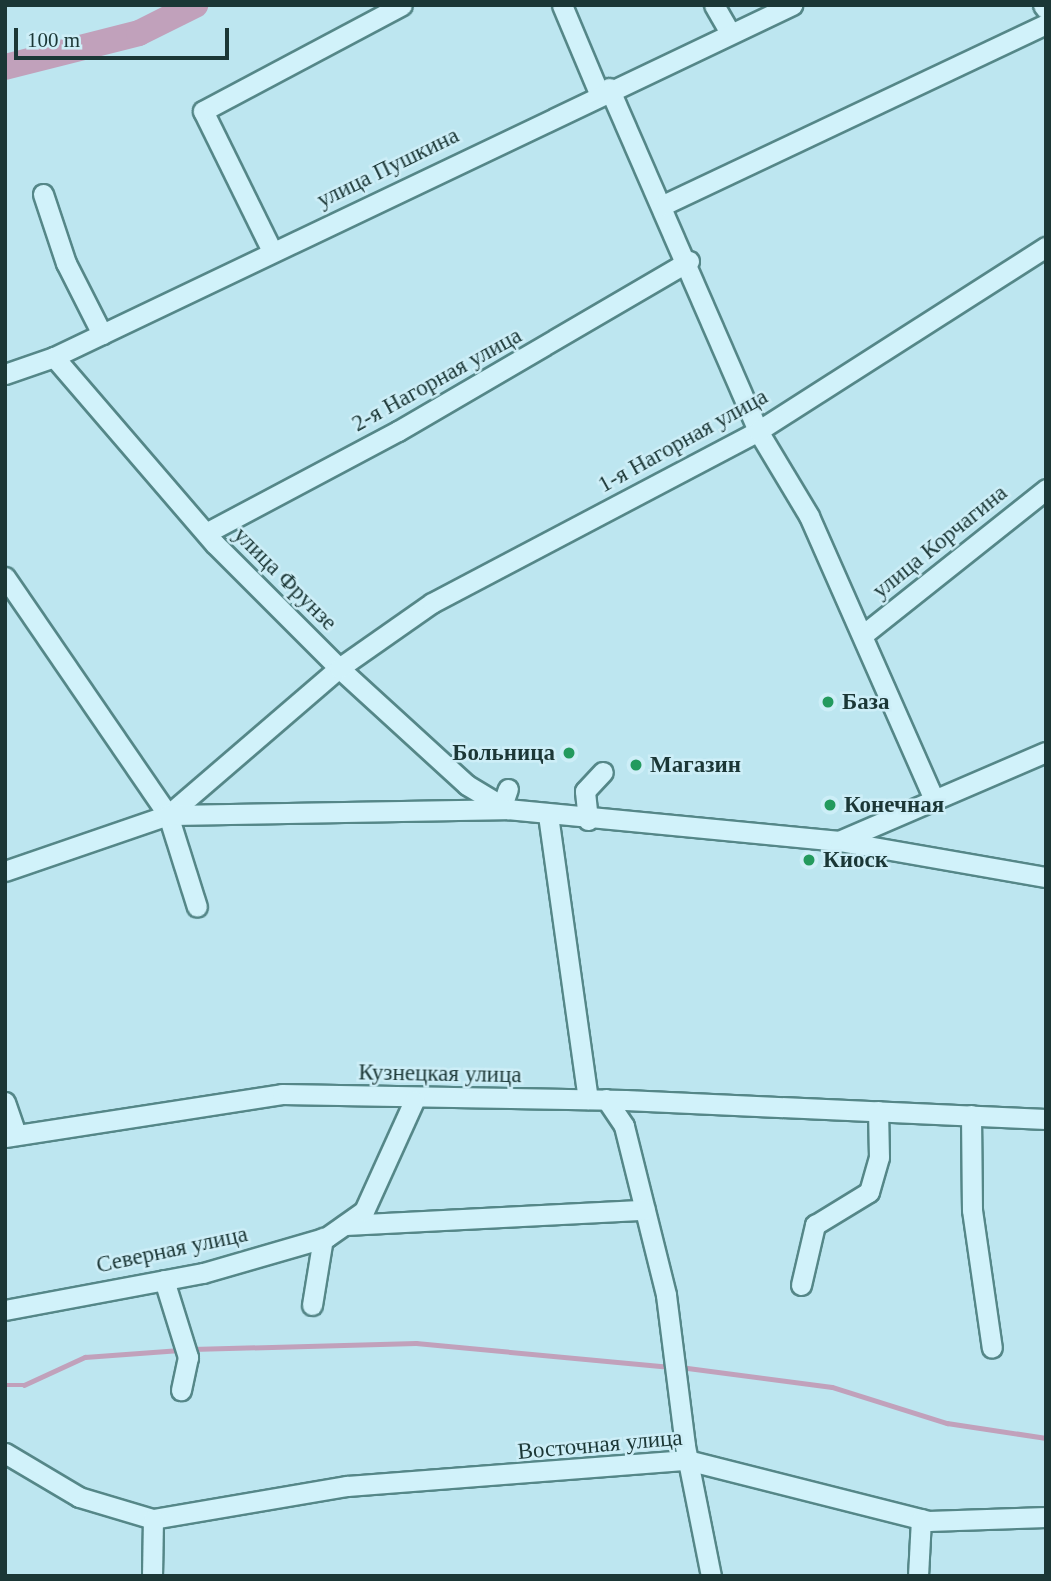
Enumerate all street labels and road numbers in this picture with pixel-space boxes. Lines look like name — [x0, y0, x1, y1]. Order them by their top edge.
street label: улица Пушкина — [313, 122, 463, 214]
street label: 2-я Нагорная улица — [347, 322, 527, 438]
street label: 1-я Нагорная улица — [593, 383, 773, 499]
street label: улица Корчагина — [867, 479, 1013, 605]
street label: улица Фрунзе — [228, 522, 342, 636]
street label: Кузнецкая улица — [358, 1059, 522, 1089]
street label: Северная улица — [94, 1221, 250, 1279]
street label: Восточная улица — [516, 1424, 684, 1466]

